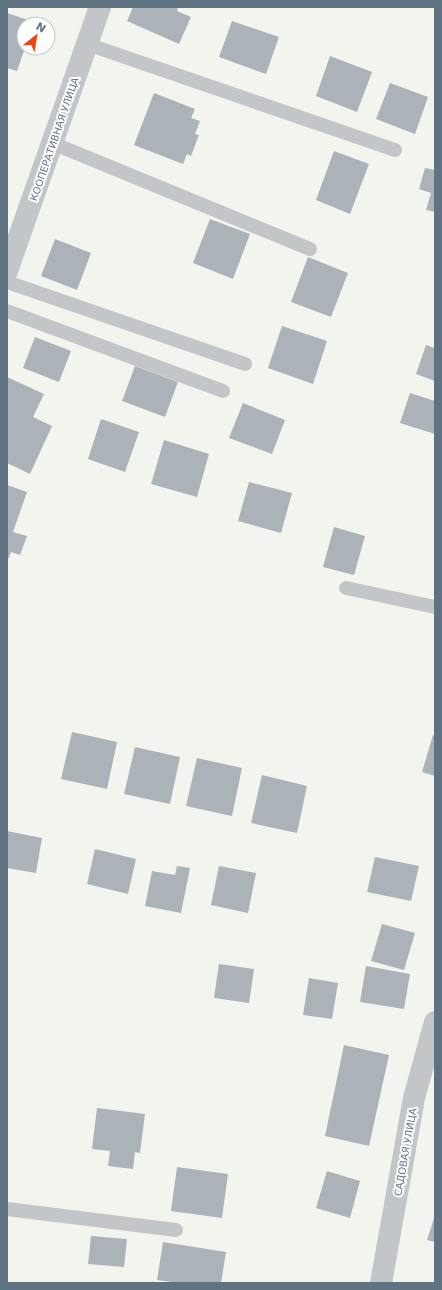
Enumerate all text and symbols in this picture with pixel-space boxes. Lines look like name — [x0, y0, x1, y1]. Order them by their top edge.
north arrow — [16, 16, 56, 56]
text: N — [34, 20, 48, 36]
street label: КООПЕРАТИВНАЯ УЛИЦА — [28, 76, 81, 203]
street label: САДОВАЯ УЛИЦА — [392, 1107, 419, 1197]

